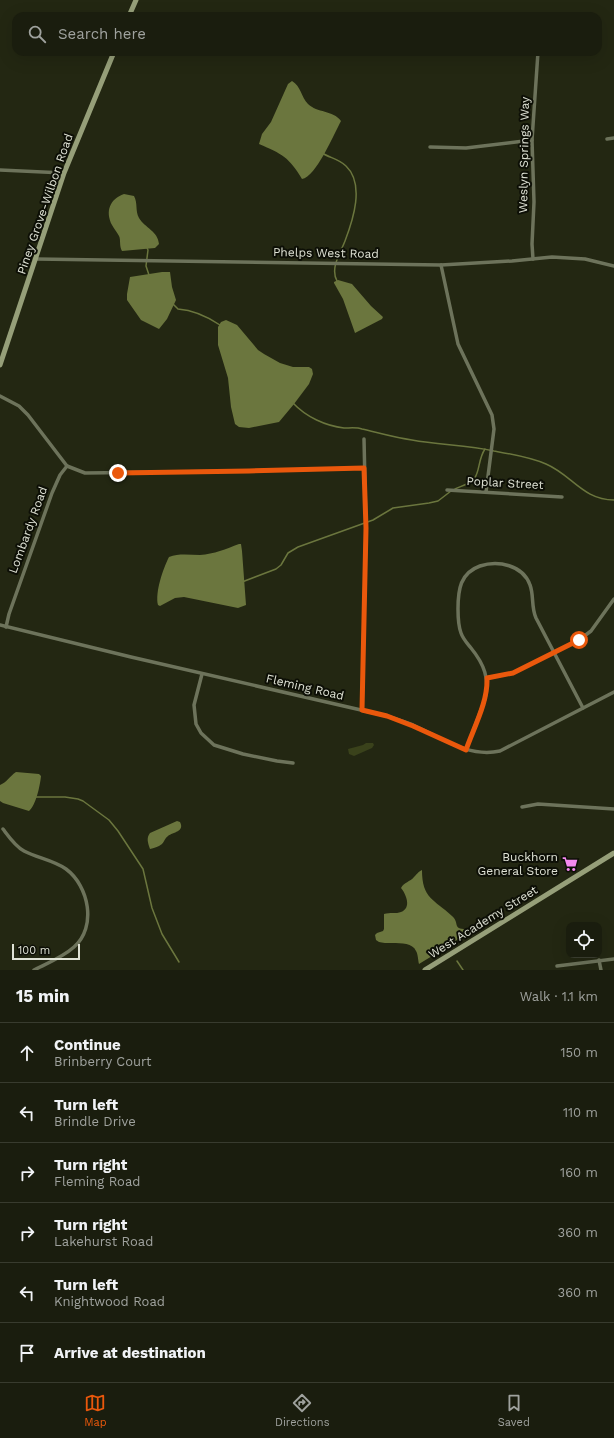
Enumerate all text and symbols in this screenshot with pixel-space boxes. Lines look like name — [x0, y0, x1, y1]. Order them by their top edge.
search box — [12, 12, 602, 56]
icon: search — [26, 23, 48, 45]
text: Search here — [58, 25, 146, 43]
street label: Weslyn Springs Way — [516, 96, 532, 213]
street label: Piney Grove-Wilbon Road — [14, 132, 76, 276]
street label: Phelps West Road — [273, 245, 379, 261]
route end — [109, 464, 127, 482]
street label: Poplar Street — [466, 474, 544, 492]
street label: Lombardy Road — [6, 485, 50, 575]
route start — [570, 631, 588, 649]
street label: Fleming Road — [265, 671, 345, 703]
place label: Buckhorn General Store — [478, 850, 558, 878]
supermarket icon: Buckhorn General Store — [561, 855, 579, 873]
street label: West Academy Street — [426, 883, 540, 961]
map controls — [566, 922, 602, 958]
button: locate — [566, 922, 602, 958]
scale bar — [12, 942, 80, 961]
text: 100 m — [18, 944, 50, 957]
text: 15 min — [16, 986, 70, 1006]
text: Walk · 1.1 km — [520, 989, 598, 1004]
text: Continue — [54, 1036, 121, 1054]
icon: ahead — [16, 1042, 38, 1064]
text: 150 m — [560, 1045, 598, 1060]
text: Brinberry Court — [54, 1054, 151, 1069]
text: Turn left — [54, 1096, 118, 1114]
icon: left — [16, 1102, 38, 1124]
text: 110 m — [563, 1105, 598, 1120]
text: Brindle Drive — [54, 1114, 136, 1129]
text: Turn right — [54, 1156, 127, 1174]
icon: right — [16, 1162, 38, 1184]
text: 160 m — [560, 1165, 598, 1180]
text: Fleming Road — [54, 1174, 140, 1189]
text: Turn right — [54, 1216, 127, 1234]
icon: right — [16, 1222, 38, 1244]
text: 360 m — [558, 1225, 598, 1240]
text: Lakehurst Road — [54, 1234, 153, 1249]
text: Turn left — [54, 1276, 118, 1294]
icon: left — [16, 1282, 38, 1304]
text: 360 m — [558, 1285, 598, 1300]
text: Knightwood Road — [54, 1294, 165, 1309]
icon: arrive — [16, 1342, 38, 1364]
text: Arrive at destination — [54, 1344, 206, 1362]
tab: Map — [84, 1392, 107, 1429]
tab: Directions — [275, 1392, 329, 1429]
tab: Saved — [498, 1392, 530, 1429]

